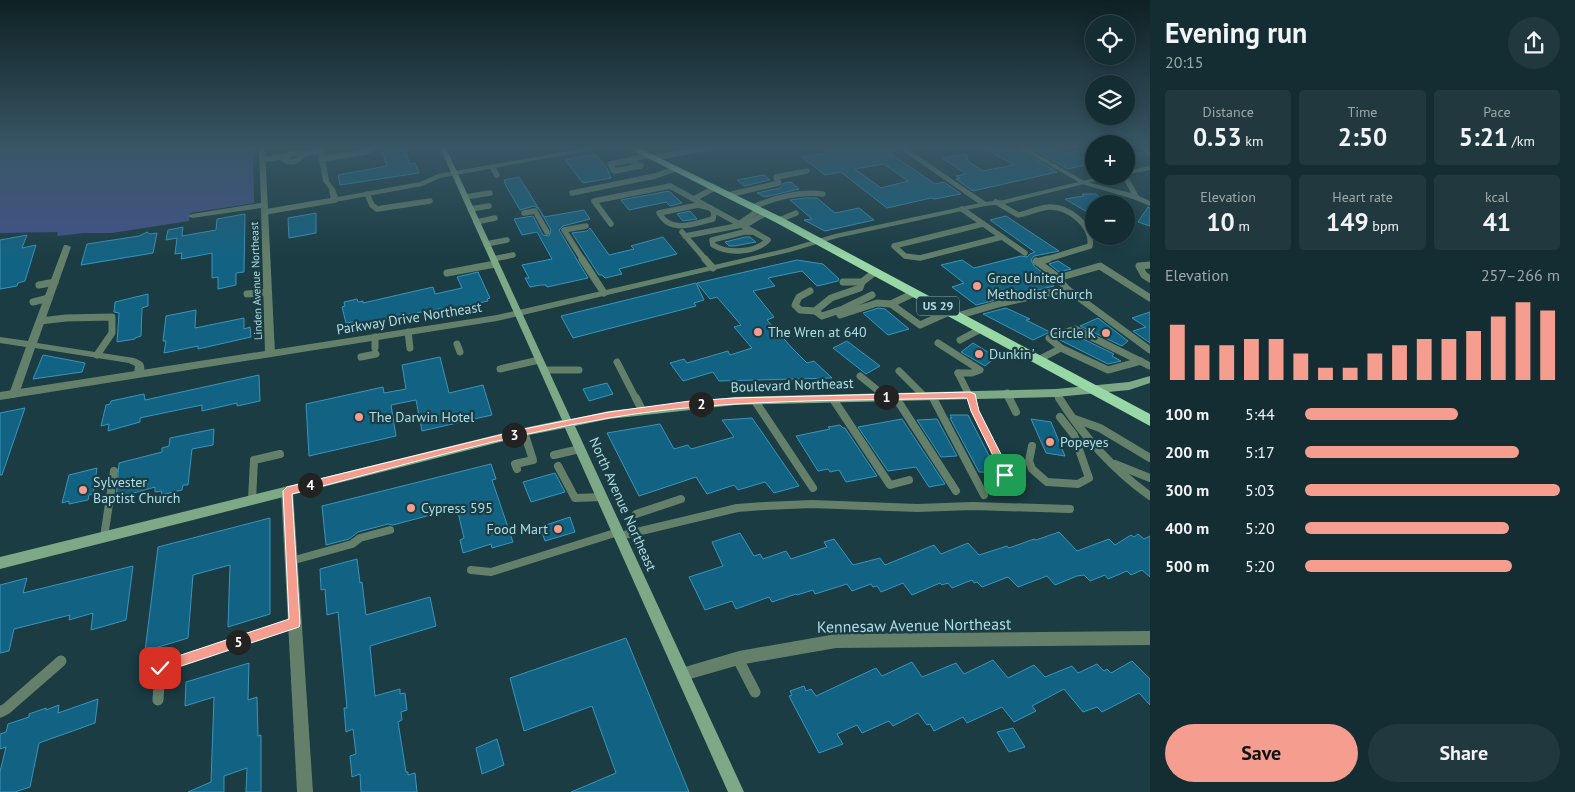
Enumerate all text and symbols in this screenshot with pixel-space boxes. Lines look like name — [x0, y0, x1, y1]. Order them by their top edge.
text: Evening run — [1165, 14, 1307, 51]
map controls — [1085, 15, 1135, 245]
button: locate — [1085, 15, 1135, 65]
button: share — [1508, 17, 1560, 69]
text: 20:15 — [1165, 52, 1203, 72]
button: layers — [1085, 75, 1135, 125]
text: Distance — [1203, 103, 1254, 121]
text: Time — [1347, 103, 1378, 121]
text: Pace — [1483, 103, 1511, 121]
text: 0.53 — [1193, 121, 1242, 153]
text: 2:50 — [1338, 121, 1387, 153]
text: 5:21 — [1459, 121, 1508, 153]
text: km — [1242, 132, 1263, 150]
text: /km — [1508, 132, 1535, 150]
button: + — [1085, 135, 1135, 185]
text: Elevation — [1200, 188, 1256, 206]
text: Heart rate — [1332, 188, 1393, 206]
text: kcal — [1485, 188, 1509, 206]
button: − — [1085, 195, 1135, 245]
text: 10 — [1206, 206, 1235, 238]
text: 149 — [1326, 206, 1369, 238]
text: 41 — [1483, 206, 1511, 238]
text: m — [1235, 217, 1250, 235]
text: bpm — [1369, 217, 1399, 235]
street label: Linden Avenue Northeast — [247, 221, 265, 340]
text: Elevation — [1165, 265, 1229, 285]
text: 257–266 m — [1481, 265, 1560, 285]
place label: Grace United Methodist Church — [987, 269, 1093, 303]
marker: Grace United Methodist Church — [971, 280, 983, 292]
road number: US 29 — [917, 296, 959, 316]
street label: Parkway Drive Northeast — [335, 298, 483, 338]
place label: The Wren at 640 — [768, 323, 867, 341]
place label: Circle K — [1050, 324, 1096, 342]
marker: The Wren at 640 — [752, 326, 764, 338]
marker: Circle K — [1100, 327, 1112, 339]
place label: Dunkin' — [989, 345, 1035, 363]
marker: Dunkin' — [973, 348, 985, 360]
street label: Boulevard Northeast — [730, 374, 854, 396]
pin: 1 — [874, 384, 898, 410]
text: 1 — [883, 388, 890, 406]
pin: 2 — [688, 392, 714, 416]
text: 2 — [698, 395, 705, 413]
text: 100 m — [1165, 404, 1209, 424]
text: 5:44 — [1245, 404, 1275, 424]
place label: The Darwin Hotel — [369, 408, 474, 426]
marker: The Darwin Hotel — [353, 411, 365, 423]
pin: 3 — [502, 422, 526, 448]
text: 3 — [511, 426, 518, 444]
place label: Popeyes — [1060, 433, 1109, 451]
street label: North Avenue Northeast — [585, 434, 661, 574]
marker: Popeyes — [1044, 436, 1056, 448]
text: 200 m — [1165, 442, 1209, 462]
text: 5:17 — [1245, 442, 1275, 462]
pin — [984, 454, 1026, 496]
icon: arrive — [991, 461, 1019, 489]
pin: 4 — [298, 472, 322, 498]
place label: Sylvester Baptist Church — [93, 473, 181, 507]
text: 4 — [307, 476, 314, 494]
text: 300 m — [1165, 480, 1209, 500]
text: 5:03 — [1245, 480, 1275, 500]
marker: Sylvester Baptist Church — [77, 484, 89, 496]
place label: Cypress 595 — [421, 499, 493, 517]
marker: Cypress 595 — [405, 502, 417, 514]
text: 400 m — [1165, 518, 1209, 538]
text: 5:20 — [1245, 518, 1275, 538]
place label: Food Mart — [487, 520, 548, 538]
marker: Food Mart — [552, 523, 564, 535]
text: 500 m — [1165, 556, 1209, 576]
text: 5:20 — [1245, 556, 1275, 576]
street label: Kennesaw Avenue Northeast — [817, 613, 1012, 637]
pin: 5 — [226, 630, 250, 654]
text: 5 — [235, 633, 242, 651]
pin — [139, 647, 181, 689]
icon: check — [146, 654, 174, 682]
button: Save — [1165, 724, 1358, 782]
button: Share — [1368, 724, 1560, 782]

